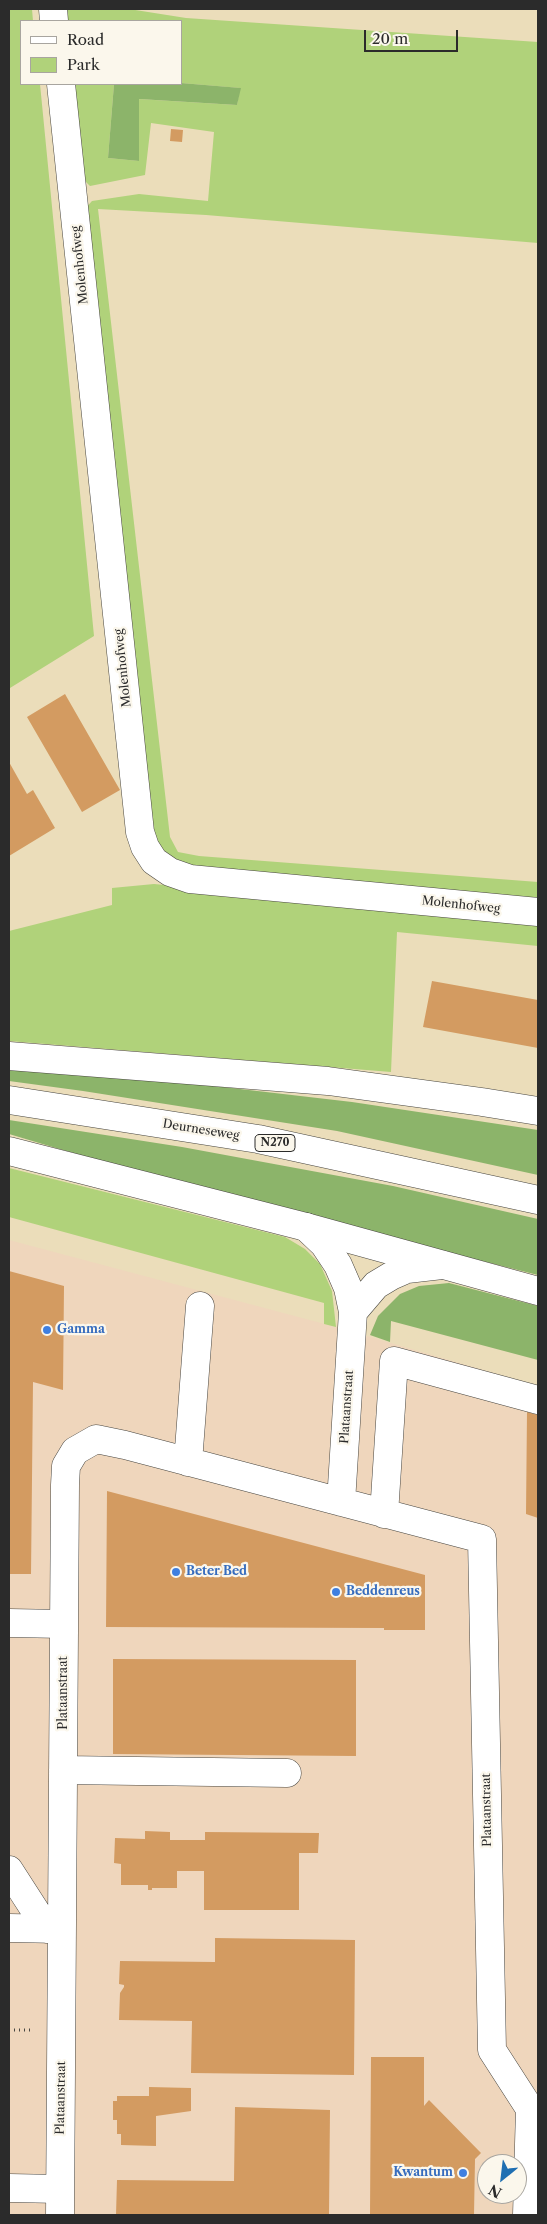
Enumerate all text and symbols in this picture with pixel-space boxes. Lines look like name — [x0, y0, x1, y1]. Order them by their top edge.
legend — [20, 20, 182, 85]
scale bar — [367, 20, 461, 52]
text: 20 m — [372, 29, 408, 48]
text: Road — [67, 30, 104, 49]
text: Park — [67, 55, 100, 74]
street label: Molenhofweg — [69, 225, 91, 305]
street label: Molenhofweg — [112, 628, 134, 708]
street label: Molenhofweg — [421, 894, 501, 916]
street label: Deurneseweg — [162, 1117, 240, 1143]
road number: N270 — [255, 1134, 295, 1152]
place label: Gamma — [57, 1323, 105, 1337]
marker: Gamma — [41, 1324, 53, 1336]
street label: Plataanstraat — [337, 1370, 357, 1444]
place label: Beter Bed — [186, 1565, 247, 1579]
marker: Beter Bed — [170, 1566, 182, 1578]
place label: Beddenreus — [346, 1585, 420, 1599]
marker: Beddenreus — [330, 1586, 342, 1598]
street label: Plataanstraat — [57, 1656, 71, 1730]
street label: Plataanstraat — [479, 1773, 495, 1847]
street label: Plataanstraat — [53, 2061, 69, 2135]
north arrow — [477, 2154, 527, 2204]
place label: Kwantum — [393, 2166, 453, 2180]
marker: Kwantum — [457, 2167, 469, 2179]
text: N — [486, 2180, 505, 2202]

